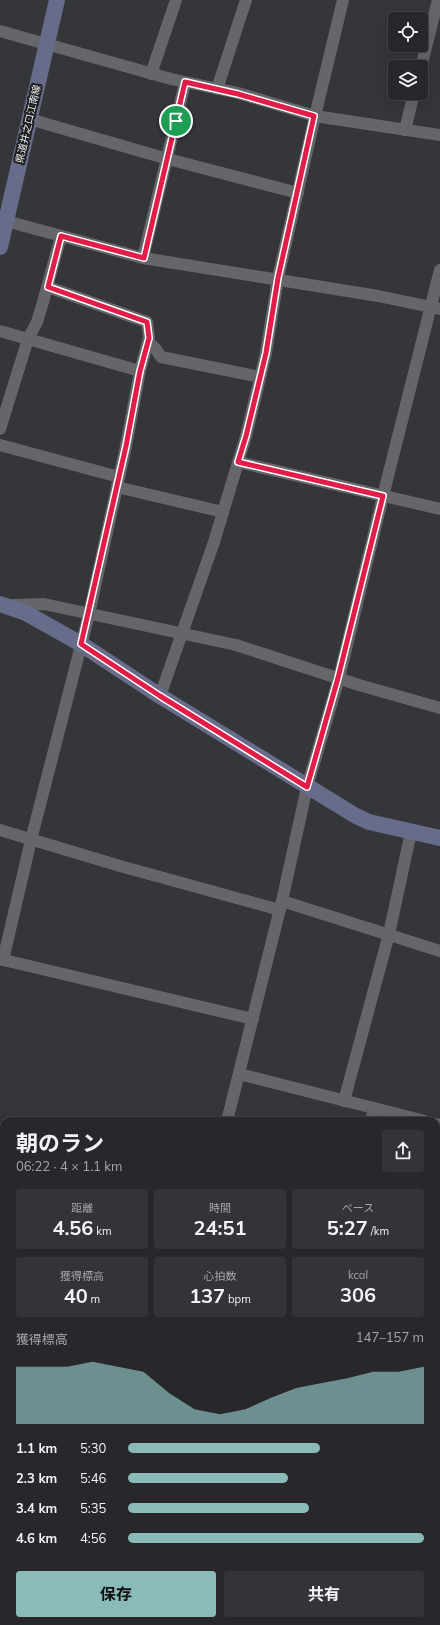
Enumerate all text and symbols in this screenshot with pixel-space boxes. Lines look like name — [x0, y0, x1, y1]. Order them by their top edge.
map controls — [388, 12, 428, 100]
button: locate — [388, 12, 428, 52]
button: layers — [388, 60, 428, 100]
street label: 県道井之口江南線 — [13, 84, 43, 164]
pin — [159, 104, 193, 138]
icon: arrive — [165, 110, 187, 132]
text: 朝のラン — [16, 1129, 104, 1157]
button: share — [382, 1130, 424, 1172]
text: 06:22 · 4 × 1.1 km — [16, 1158, 122, 1174]
text: 距離 — [71, 1201, 93, 1215]
text: 時間 — [209, 1201, 231, 1215]
text: ペース — [342, 1201, 374, 1215]
text: 4.56 — [52, 1215, 93, 1240]
text: 24:51 — [194, 1215, 246, 1240]
text: 5:27 — [327, 1215, 368, 1240]
text: km — [93, 1224, 112, 1238]
text: /km — [368, 1224, 389, 1238]
text: kcal — [348, 1268, 368, 1282]
text: 獲得標高 — [60, 1269, 104, 1283]
text: 心拍数 — [204, 1269, 237, 1283]
text: 306 — [340, 1282, 376, 1307]
text: 40 — [64, 1283, 88, 1308]
text: 137 — [189, 1283, 225, 1308]
text: m — [88, 1292, 100, 1306]
text: bpm — [225, 1292, 251, 1306]
text: 147–157 m — [356, 1329, 424, 1345]
text: 獲得標高 — [16, 1331, 68, 1347]
text: 1.1 km — [16, 1440, 57, 1456]
text: 5:30 — [80, 1440, 106, 1456]
text: 2.3 km — [16, 1470, 57, 1486]
text: 5:46 — [80, 1470, 106, 1486]
text: 3.4 km — [16, 1500, 57, 1516]
text: 5:35 — [80, 1500, 106, 1516]
text: 4.6 km — [16, 1530, 57, 1546]
text: 4:56 — [80, 1530, 106, 1546]
button: 保存 — [16, 1571, 216, 1617]
button: 共有 — [224, 1571, 424, 1617]

